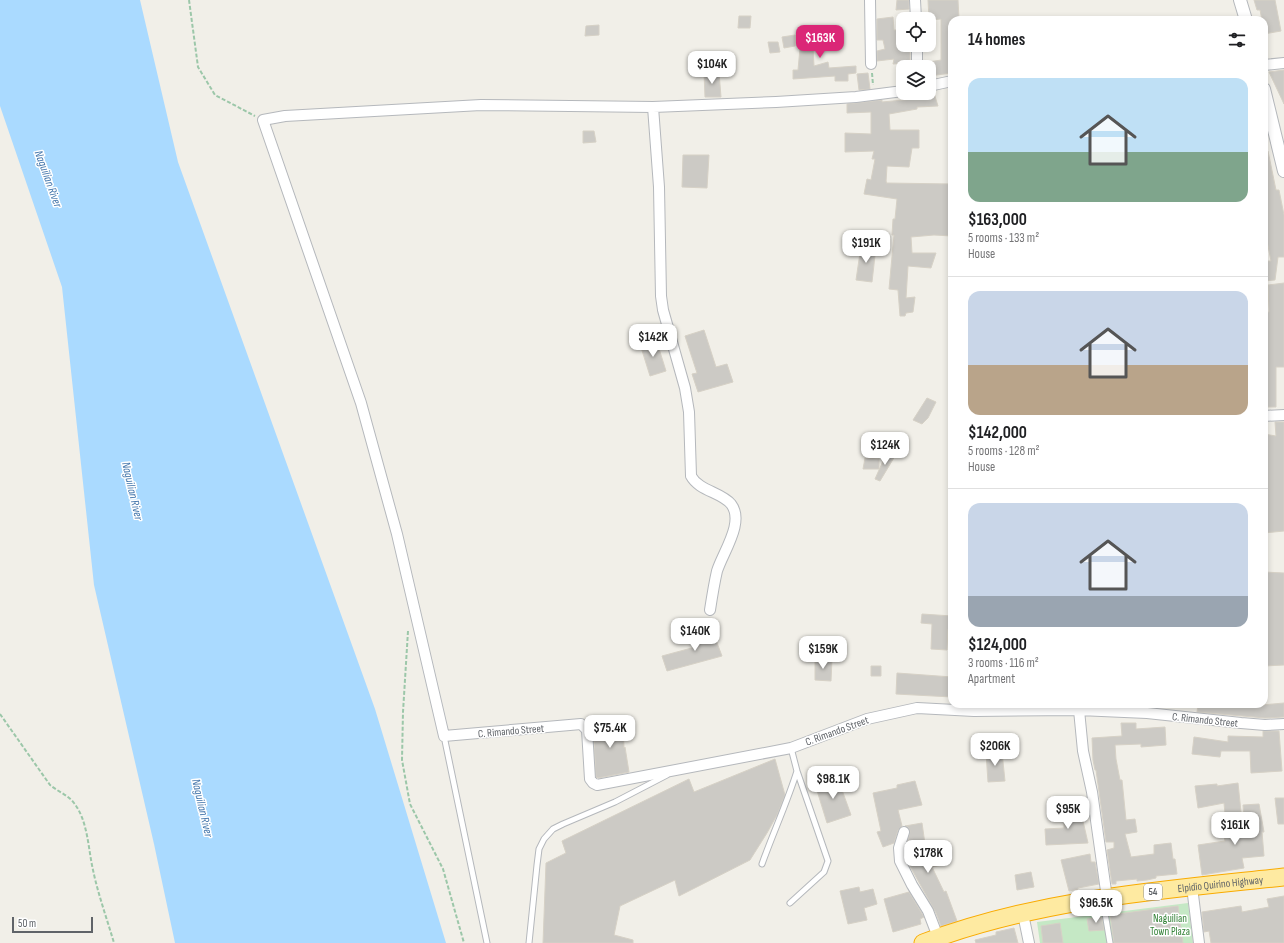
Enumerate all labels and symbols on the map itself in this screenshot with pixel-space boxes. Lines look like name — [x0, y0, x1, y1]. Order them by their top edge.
pin: $163K — [792, 25, 848, 59]
pin: $104K — [684, 51, 740, 85]
water label: Naguilian River — [31, 149, 65, 210]
pin: $191K — [838, 230, 894, 264]
pin: $142K — [625, 324, 681, 358]
pin: $124K — [857, 432, 913, 466]
water label: Naguilian River — [118, 460, 146, 522]
pin: $140K — [667, 618, 723, 652]
pin: $159K — [795, 636, 851, 670]
street label: C. Rimando Street — [1171, 710, 1239, 730]
street label: C. Rimando Street — [804, 713, 871, 748]
pin: $75.4K — [577, 715, 643, 749]
street label: C. Rimando Street — [477, 722, 545, 740]
pin: $206K — [967, 733, 1023, 767]
pin: $98.1K — [800, 766, 866, 800]
water label: Naguilian River — [188, 777, 216, 839]
pin: $95K — [1044, 796, 1092, 830]
pin: $161K — [1207, 812, 1263, 846]
pin: $178K — [900, 840, 956, 874]
street label: Elpidio Quirino Highway — [1177, 873, 1264, 895]
road number: 54 — [1144, 884, 1162, 900]
pin: $96.5K — [1063, 890, 1129, 924]
park label: Naguilian Town Plaza — [1150, 912, 1190, 938]
scale bar — [12, 915, 93, 934]

